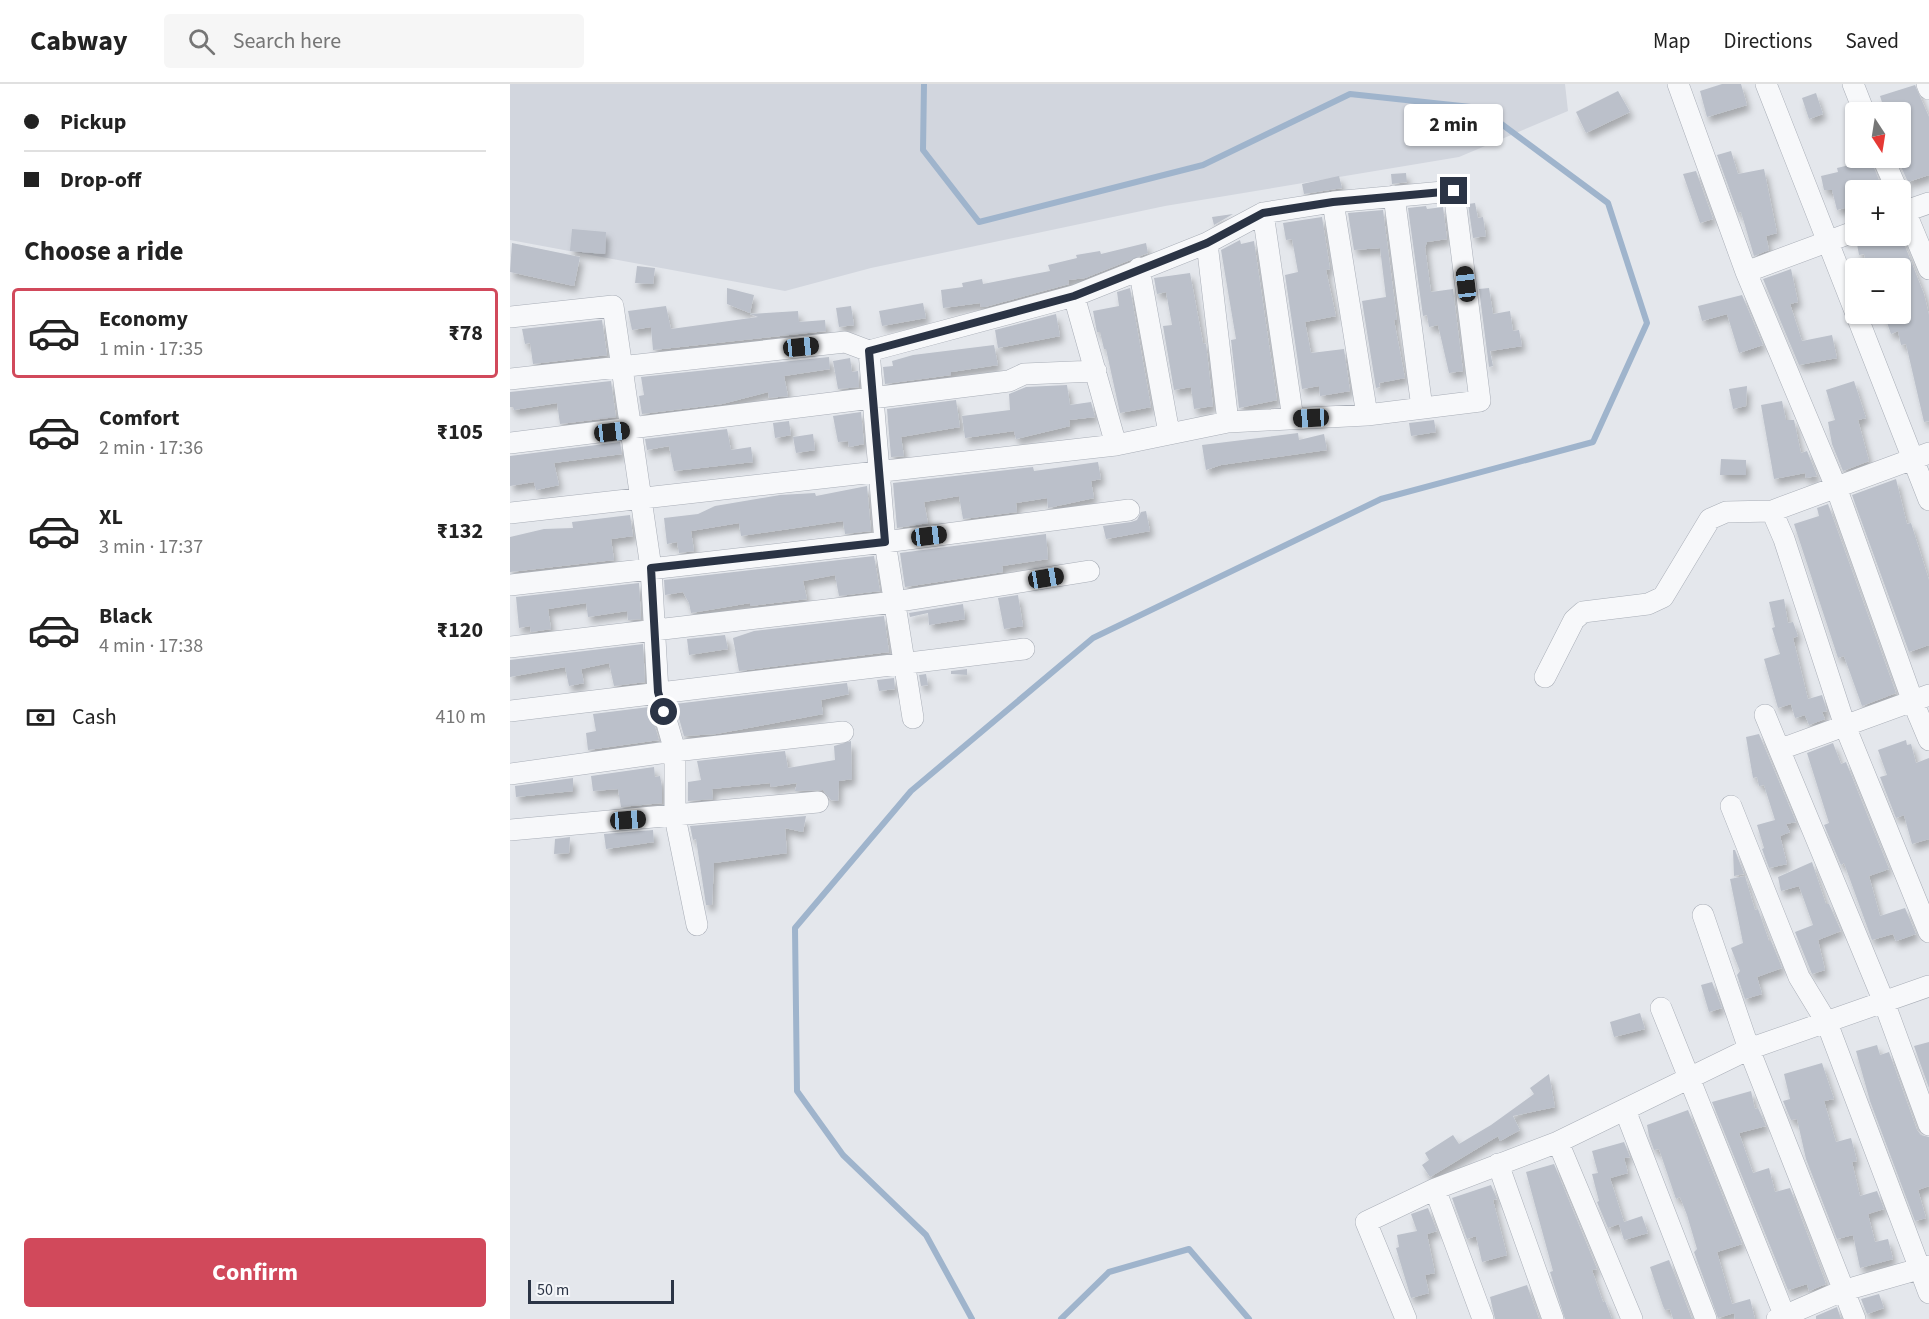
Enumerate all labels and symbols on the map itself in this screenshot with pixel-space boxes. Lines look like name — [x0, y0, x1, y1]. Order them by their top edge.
north arrow — [1845, 102, 1911, 168]
callout: 2 min — [1404, 104, 1504, 146]
route end — [1440, 177, 1467, 204]
car — [1455, 265, 1477, 303]
car — [782, 336, 820, 358]
car — [1293, 408, 1329, 428]
car — [593, 421, 631, 443]
car — [910, 525, 948, 547]
car — [1027, 566, 1065, 590]
route start — [650, 698, 677, 725]
car — [609, 810, 647, 830]
scale bar — [528, 1277, 674, 1304]

